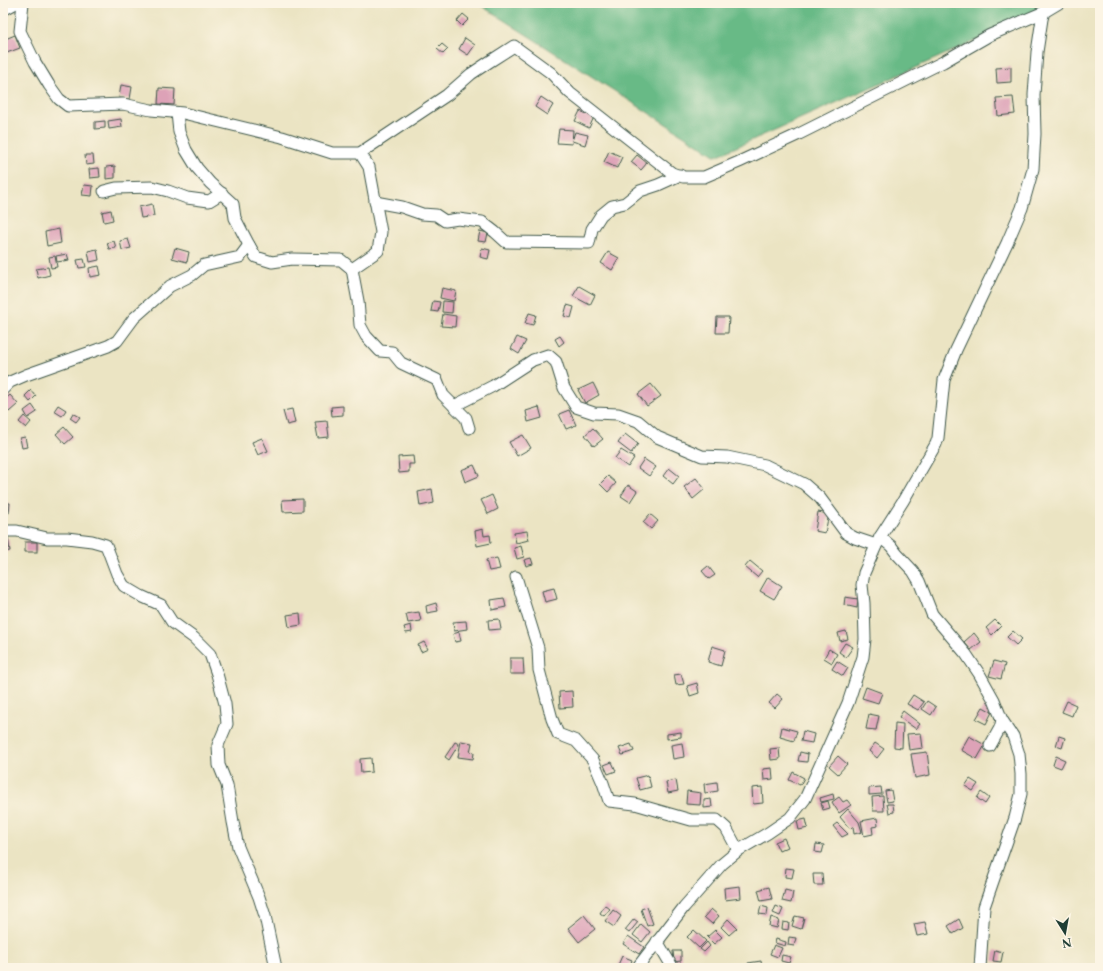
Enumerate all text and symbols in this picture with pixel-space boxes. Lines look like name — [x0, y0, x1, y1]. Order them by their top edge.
north arrow — [1045, 913, 1085, 953]
text: N — [1060, 935, 1073, 951]

